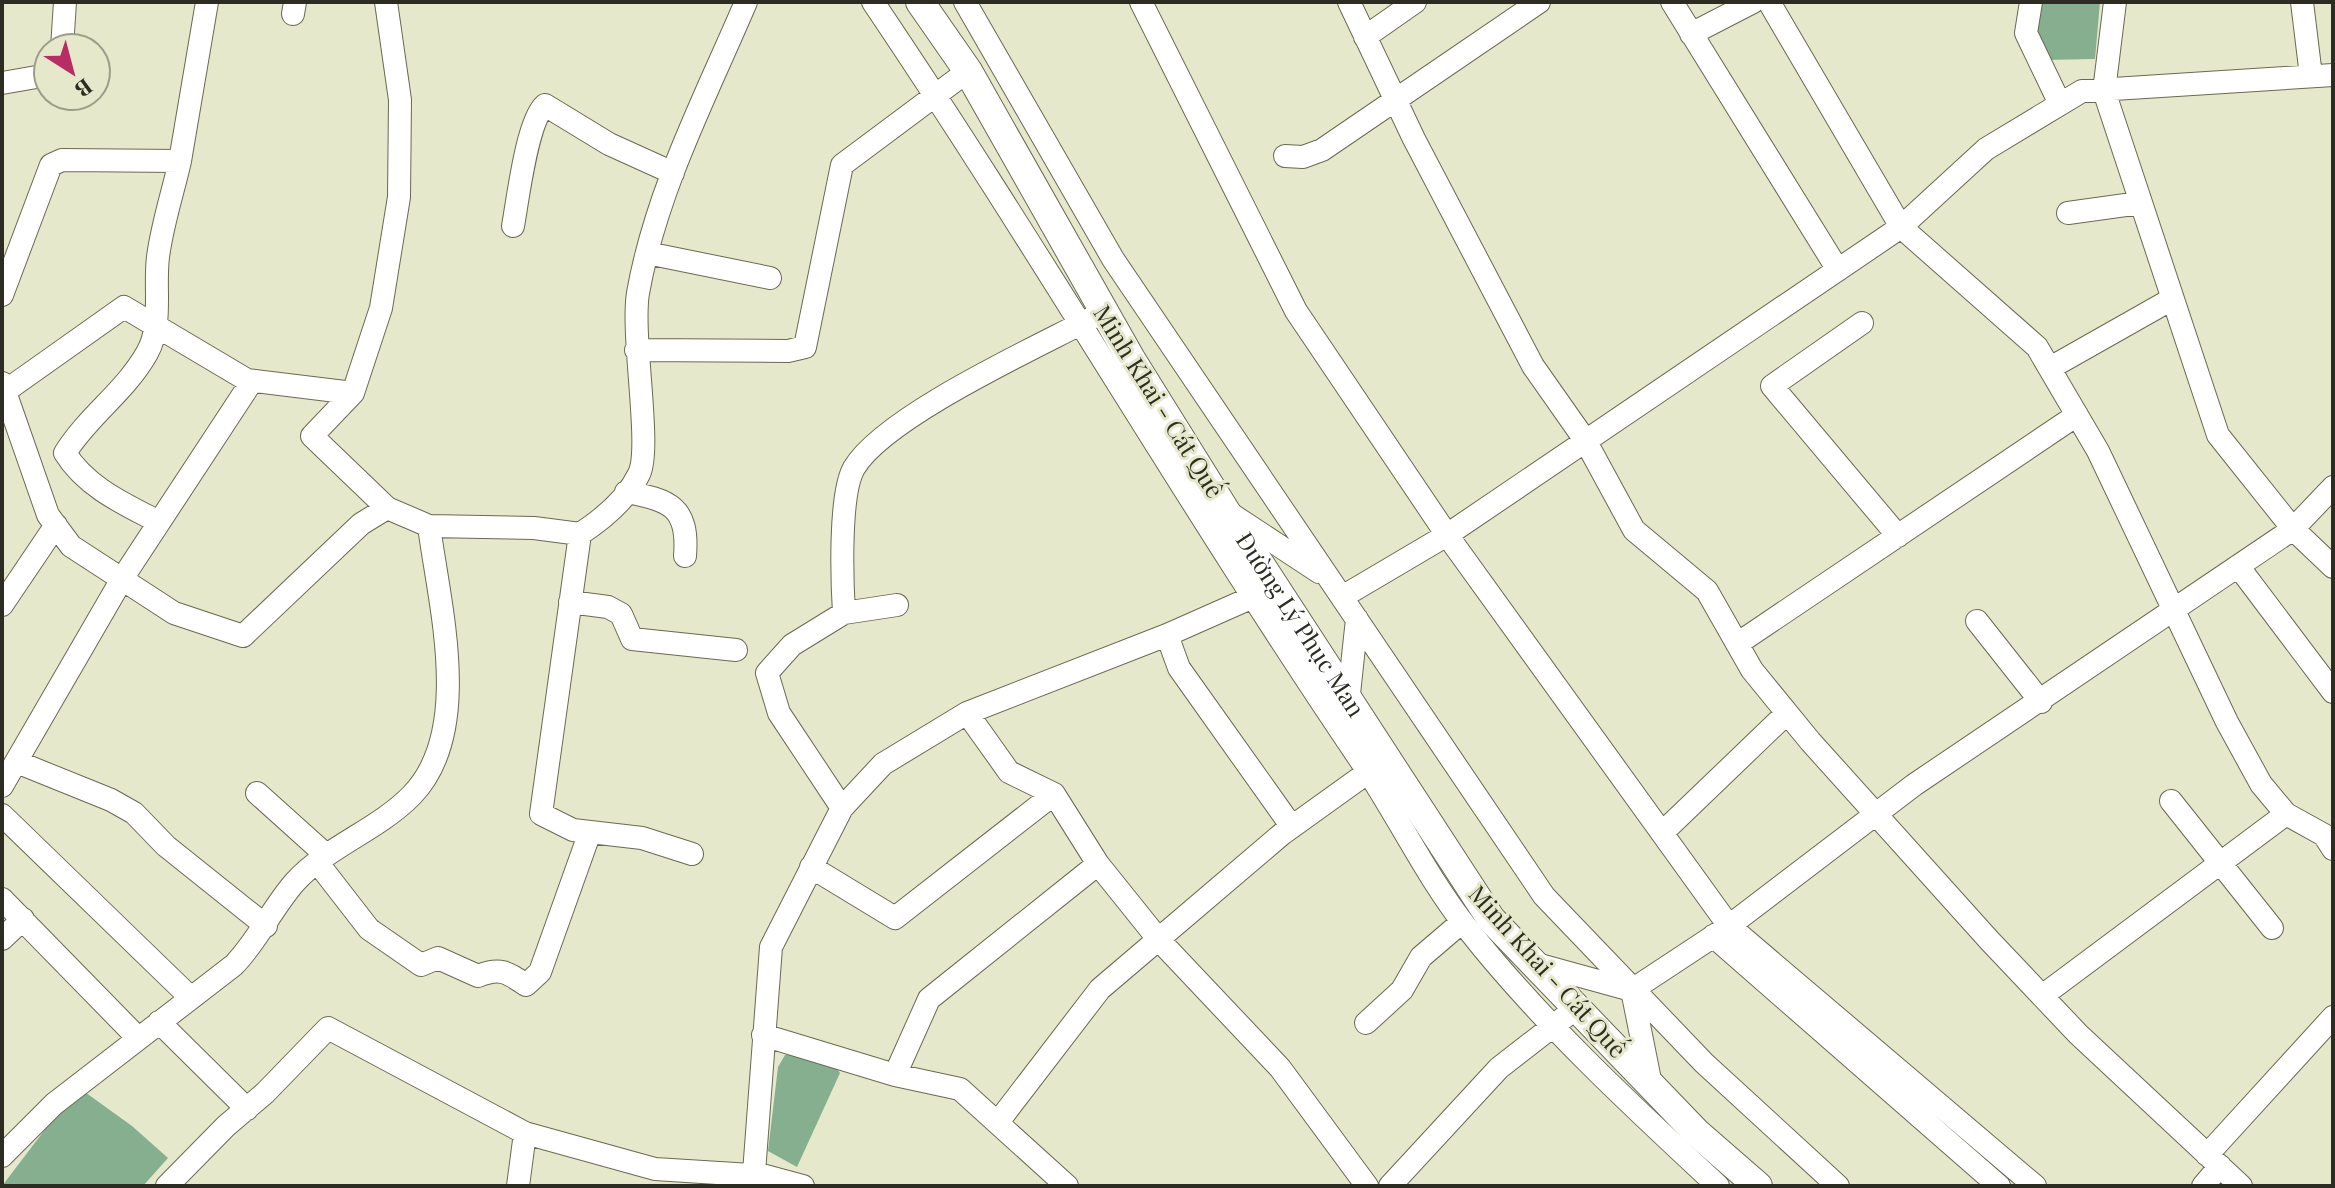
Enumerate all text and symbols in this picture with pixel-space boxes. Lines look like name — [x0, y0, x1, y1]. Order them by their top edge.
north arrow — [32, 32, 112, 112]
text: B — [69, 73, 99, 106]
street label: Minh Khai - Cát Quế — [1087, 298, 1233, 503]
street label: Đường Lý Phục Man — [1230, 525, 1373, 722]
street label: Minh Khai - Cát Quế — [1462, 877, 1635, 1064]

